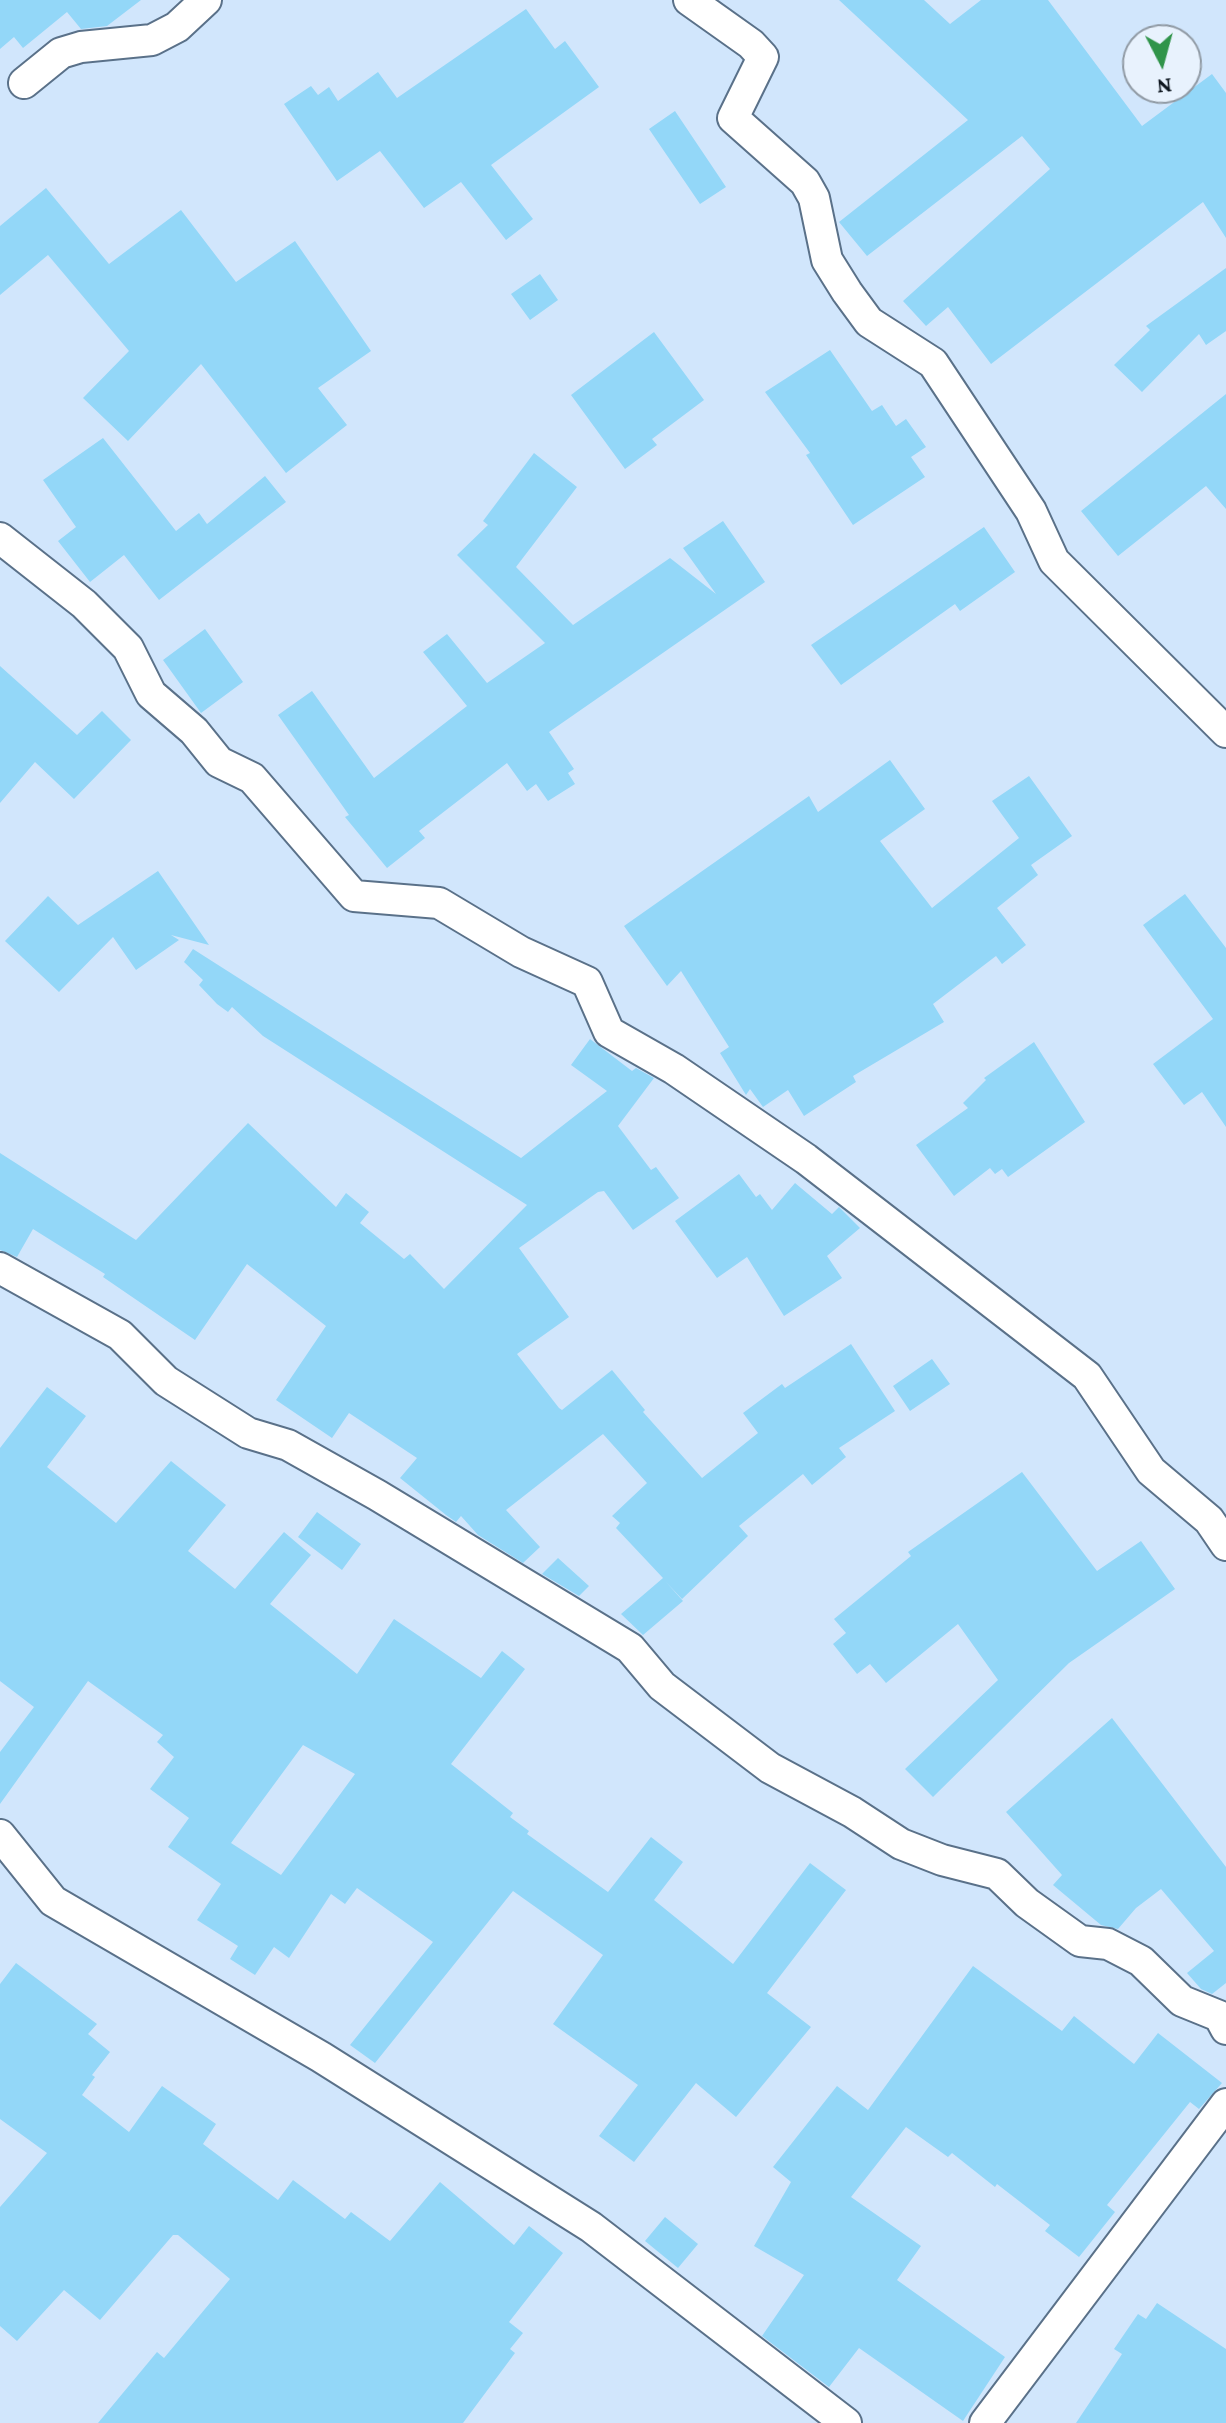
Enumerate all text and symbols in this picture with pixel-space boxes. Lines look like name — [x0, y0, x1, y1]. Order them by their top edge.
north arrow — [1122, 24, 1202, 104]
text: N — [1156, 73, 1173, 100]

